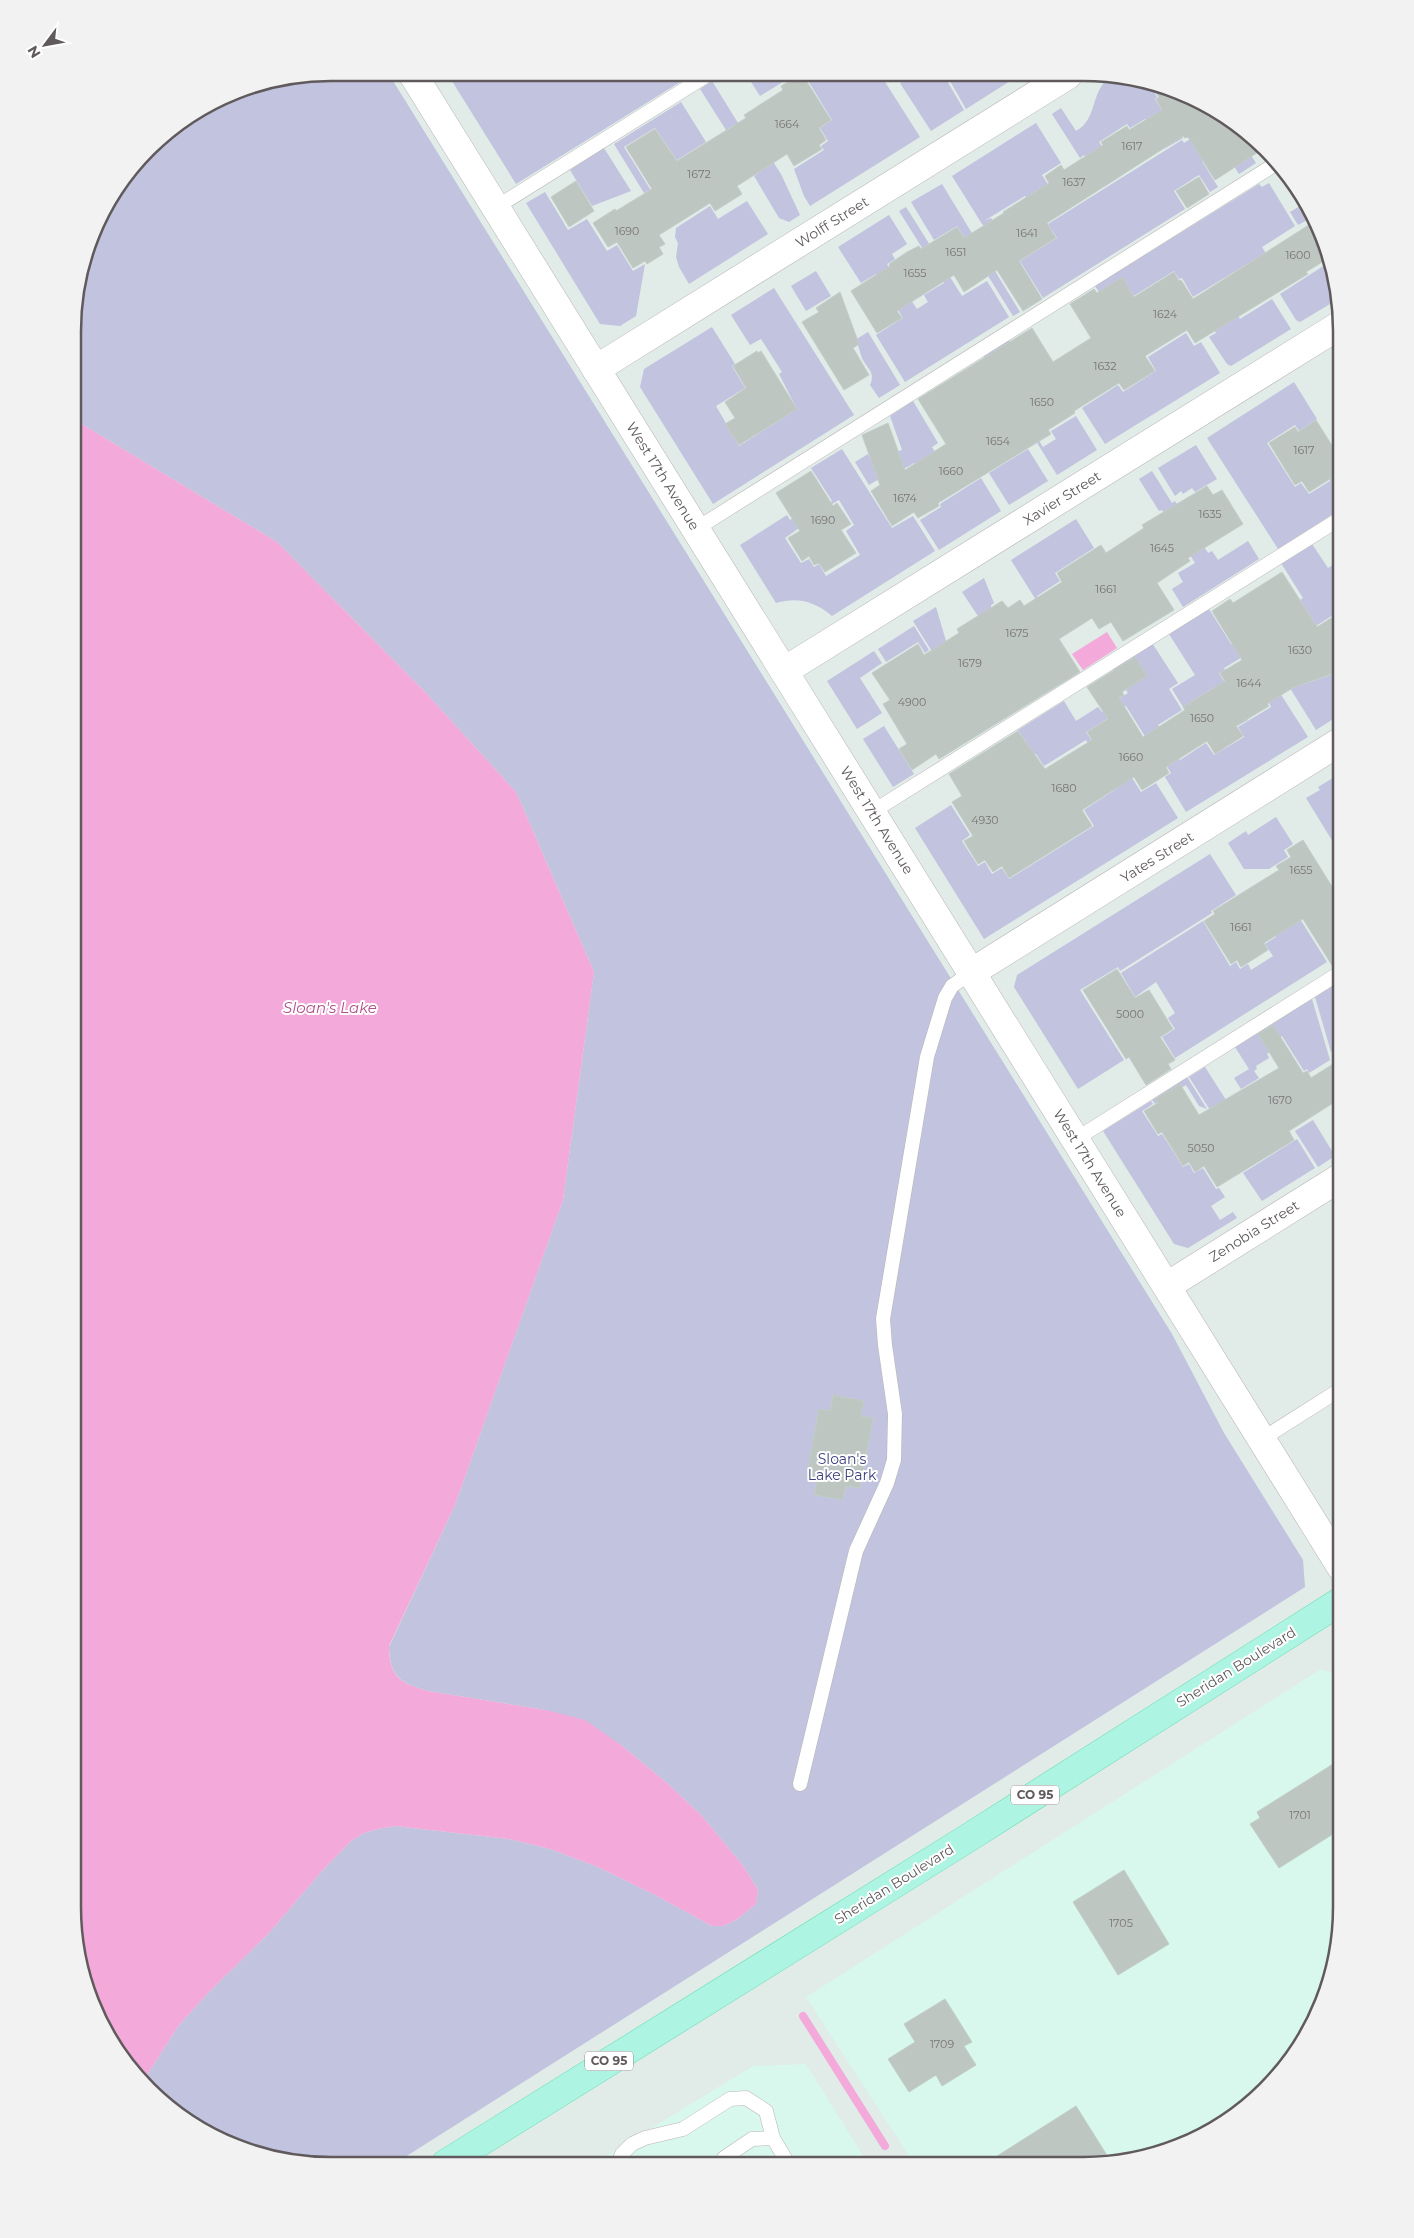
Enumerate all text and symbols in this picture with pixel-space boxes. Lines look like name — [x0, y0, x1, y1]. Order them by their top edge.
north arrow — [20, 20, 70, 70]
text: N — [23, 42, 45, 61]
house number: 1664 — [775, 117, 800, 131]
house number: 1617 — [1121, 139, 1143, 153]
house number: 1672 — [687, 167, 711, 181]
house number: 1637 — [1062, 175, 1086, 189]
street label: Wolff Street — [792, 192, 872, 252]
house number: 1690 — [615, 224, 639, 238]
house number: 1641 — [1016, 226, 1038, 240]
house number: 1651 — [946, 245, 966, 259]
house number: 1600 — [1285, 248, 1311, 262]
house number: 1655 — [903, 266, 927, 280]
house number: 1624 — [1153, 307, 1178, 321]
house number: 1632 — [1093, 359, 1117, 373]
house number: 1650 — [1030, 395, 1054, 409]
street label: West 17th Avenue — [622, 419, 704, 533]
house number: 1654 — [986, 434, 1011, 448]
house number: 1617 — [1293, 443, 1315, 457]
house number: 1660 — [939, 464, 963, 478]
street label: Xavier Street — [1020, 467, 1105, 529]
house number: 1674 — [893, 491, 918, 505]
house number: 1635 — [1199, 507, 1222, 521]
house number: 1690 — [811, 513, 835, 527]
house number: 1645 — [1150, 541, 1174, 555]
house number: 1661 — [1095, 582, 1117, 596]
house number: 1675 — [1005, 626, 1029, 640]
house number: 1630 — [1288, 643, 1312, 657]
house number: 1679 — [958, 656, 982, 670]
house number: 1644 — [1236, 676, 1262, 690]
house number: 4900 — [898, 695, 926, 709]
house number: 1650 — [1190, 711, 1214, 725]
house number: 1660 — [1119, 750, 1143, 764]
street label: West 17th Avenue — [836, 763, 918, 877]
house number: 1680 — [1052, 781, 1076, 795]
house number: 4930 — [971, 813, 999, 827]
street label: Yates Street — [1117, 827, 1197, 887]
house number: 1655 — [1289, 863, 1313, 877]
house number: 1661 — [1230, 920, 1252, 934]
water label: Sloan's Lake — [283, 998, 377, 1017]
house number: 5000 — [1116, 1007, 1144, 1021]
house number: 1670 — [1268, 1093, 1292, 1107]
street label: West 17th Avenue — [1049, 1106, 1131, 1220]
house number: 5050 — [1187, 1141, 1215, 1155]
street label: Zenobia Street — [1206, 1196, 1303, 1266]
park label: Sloan's Lake Park — [808, 1450, 877, 1484]
street label: Sheridan Boulevard — [1173, 1623, 1299, 1711]
road number: CO 95 — [1011, 1786, 1059, 1804]
house number: 1701 — [1289, 1808, 1311, 1822]
street label: Sheridan Boulevard — [831, 1840, 957, 1928]
house number: 1705 — [1109, 1916, 1133, 1930]
house number: 1709 — [930, 2037, 954, 2051]
road number: CO 95 — [585, 2052, 633, 2070]

